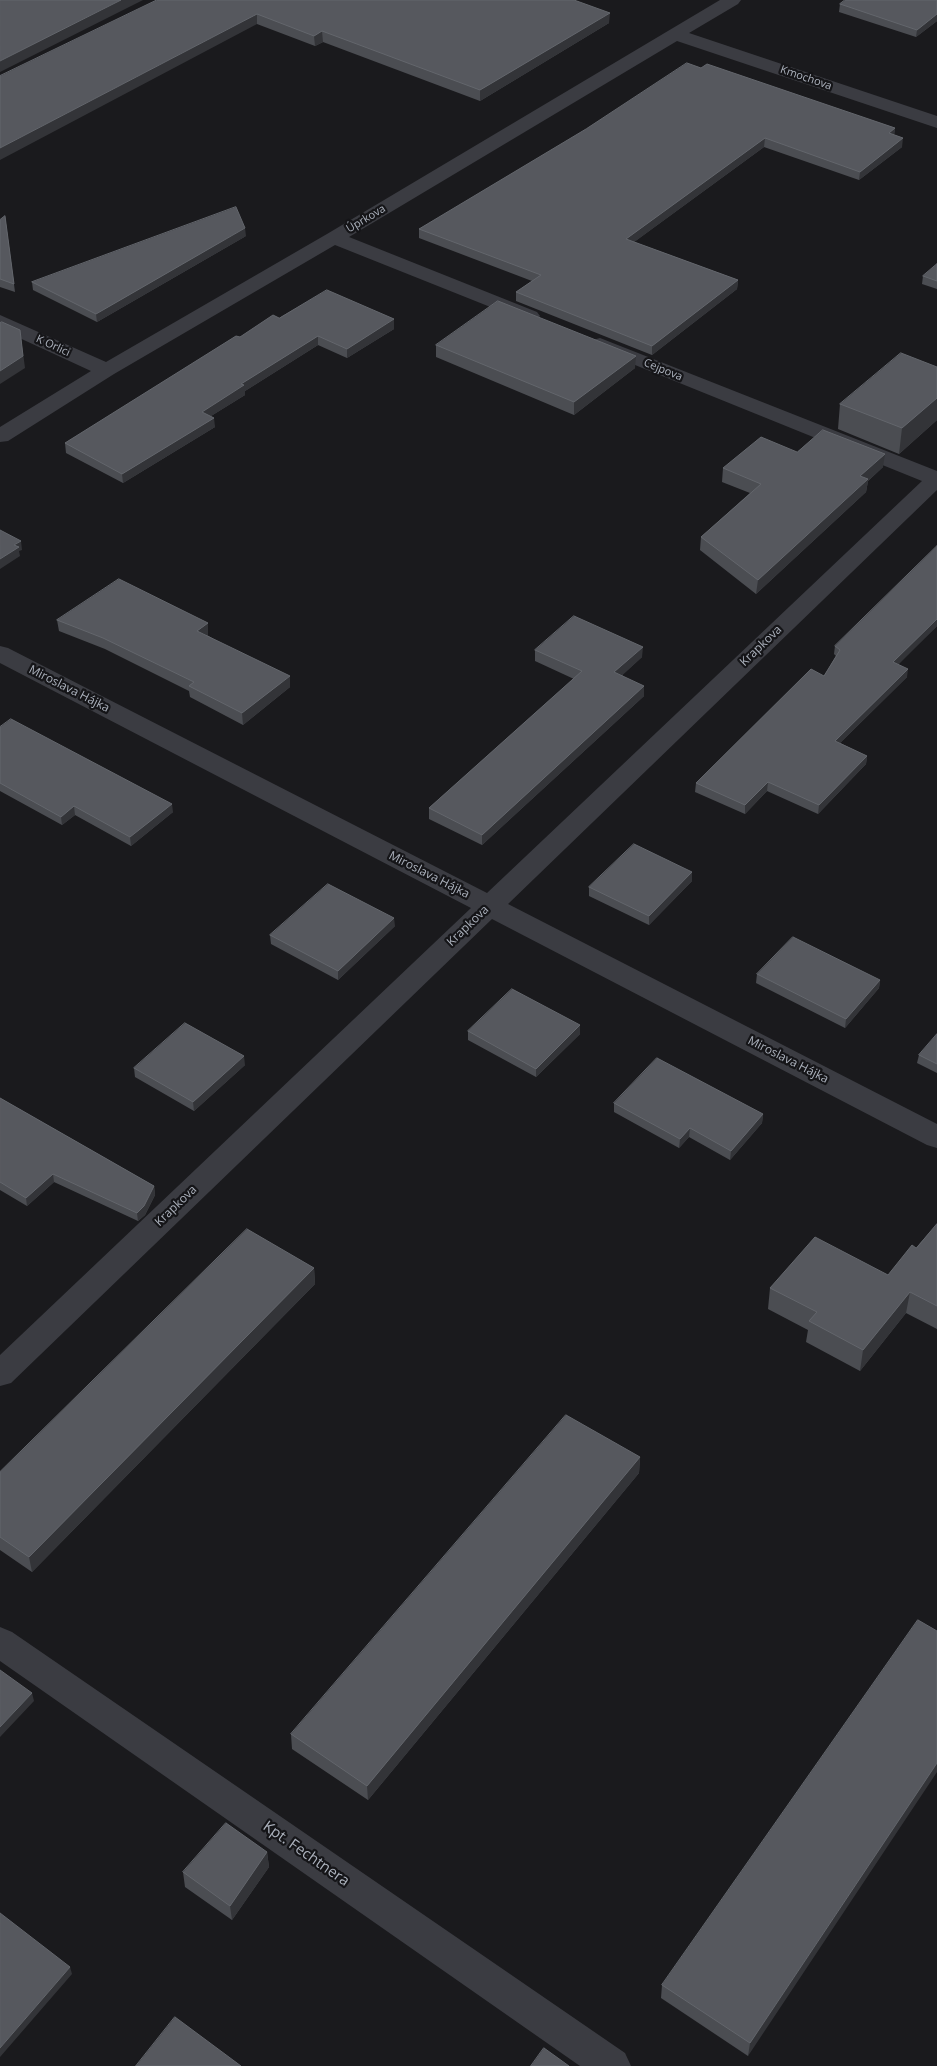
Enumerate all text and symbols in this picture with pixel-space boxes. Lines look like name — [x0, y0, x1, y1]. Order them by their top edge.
street label: Kmochova — [778, 63, 834, 93]
street label: Úprkova — [344, 202, 388, 236]
street label: K Orlici — [34, 332, 72, 360]
street label: Cejpova — [642, 356, 684, 384]
street label: Krapkova — [737, 623, 785, 669]
street label: Miroslava Hájka — [26, 662, 112, 716]
street label: Miroslava Hájka — [386, 848, 472, 902]
street label: Krapkova — [444, 903, 492, 949]
street label: Miroslava Hájka — [745, 1033, 831, 1087]
street label: Krapkova — [152, 1183, 200, 1229]
street label: Kpt. Fechtnera — [259, 1818, 353, 1890]

